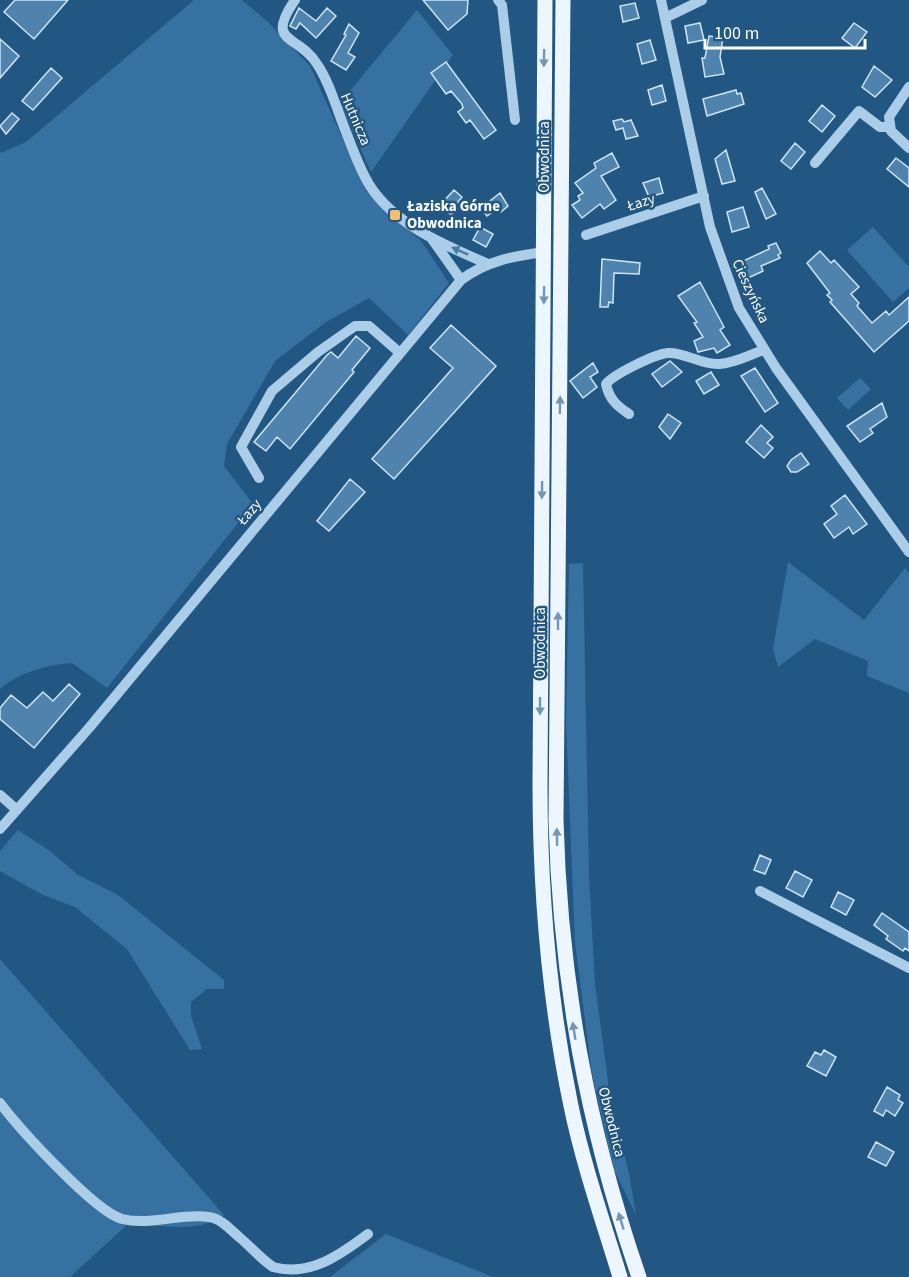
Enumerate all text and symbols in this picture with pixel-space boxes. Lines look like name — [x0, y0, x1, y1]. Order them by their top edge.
scale bar — [705, 12, 866, 50]
text: 100 m — [714, 21, 759, 46]
one-way arrow — [539, 49, 549, 68]
street label: Hutnicza — [335, 90, 376, 149]
street label: Obwodnica — [534, 121, 555, 193]
street label: Łazy — [624, 188, 658, 217]
place label: Łaziska Górne Obwodnica — [406, 196, 500, 234]
marker: Łaziska Górne Obwodnica — [388, 208, 402, 222]
one-way arrow — [451, 247, 468, 256]
street label: Cieszyńska — [727, 256, 775, 327]
one-way arrow — [539, 286, 549, 305]
one-way arrow — [555, 395, 565, 414]
one-way arrow — [537, 481, 547, 500]
street label: Łazy — [232, 495, 267, 531]
street label: Obwodnica — [530, 607, 551, 679]
one-way arrow — [553, 611, 563, 630]
one-way arrow — [535, 697, 545, 716]
one-way arrow — [552, 827, 562, 846]
one-way arrow — [570, 1021, 579, 1040]
street label: Obwodnica — [593, 1085, 630, 1159]
one-way arrow — [616, 1212, 625, 1230]

